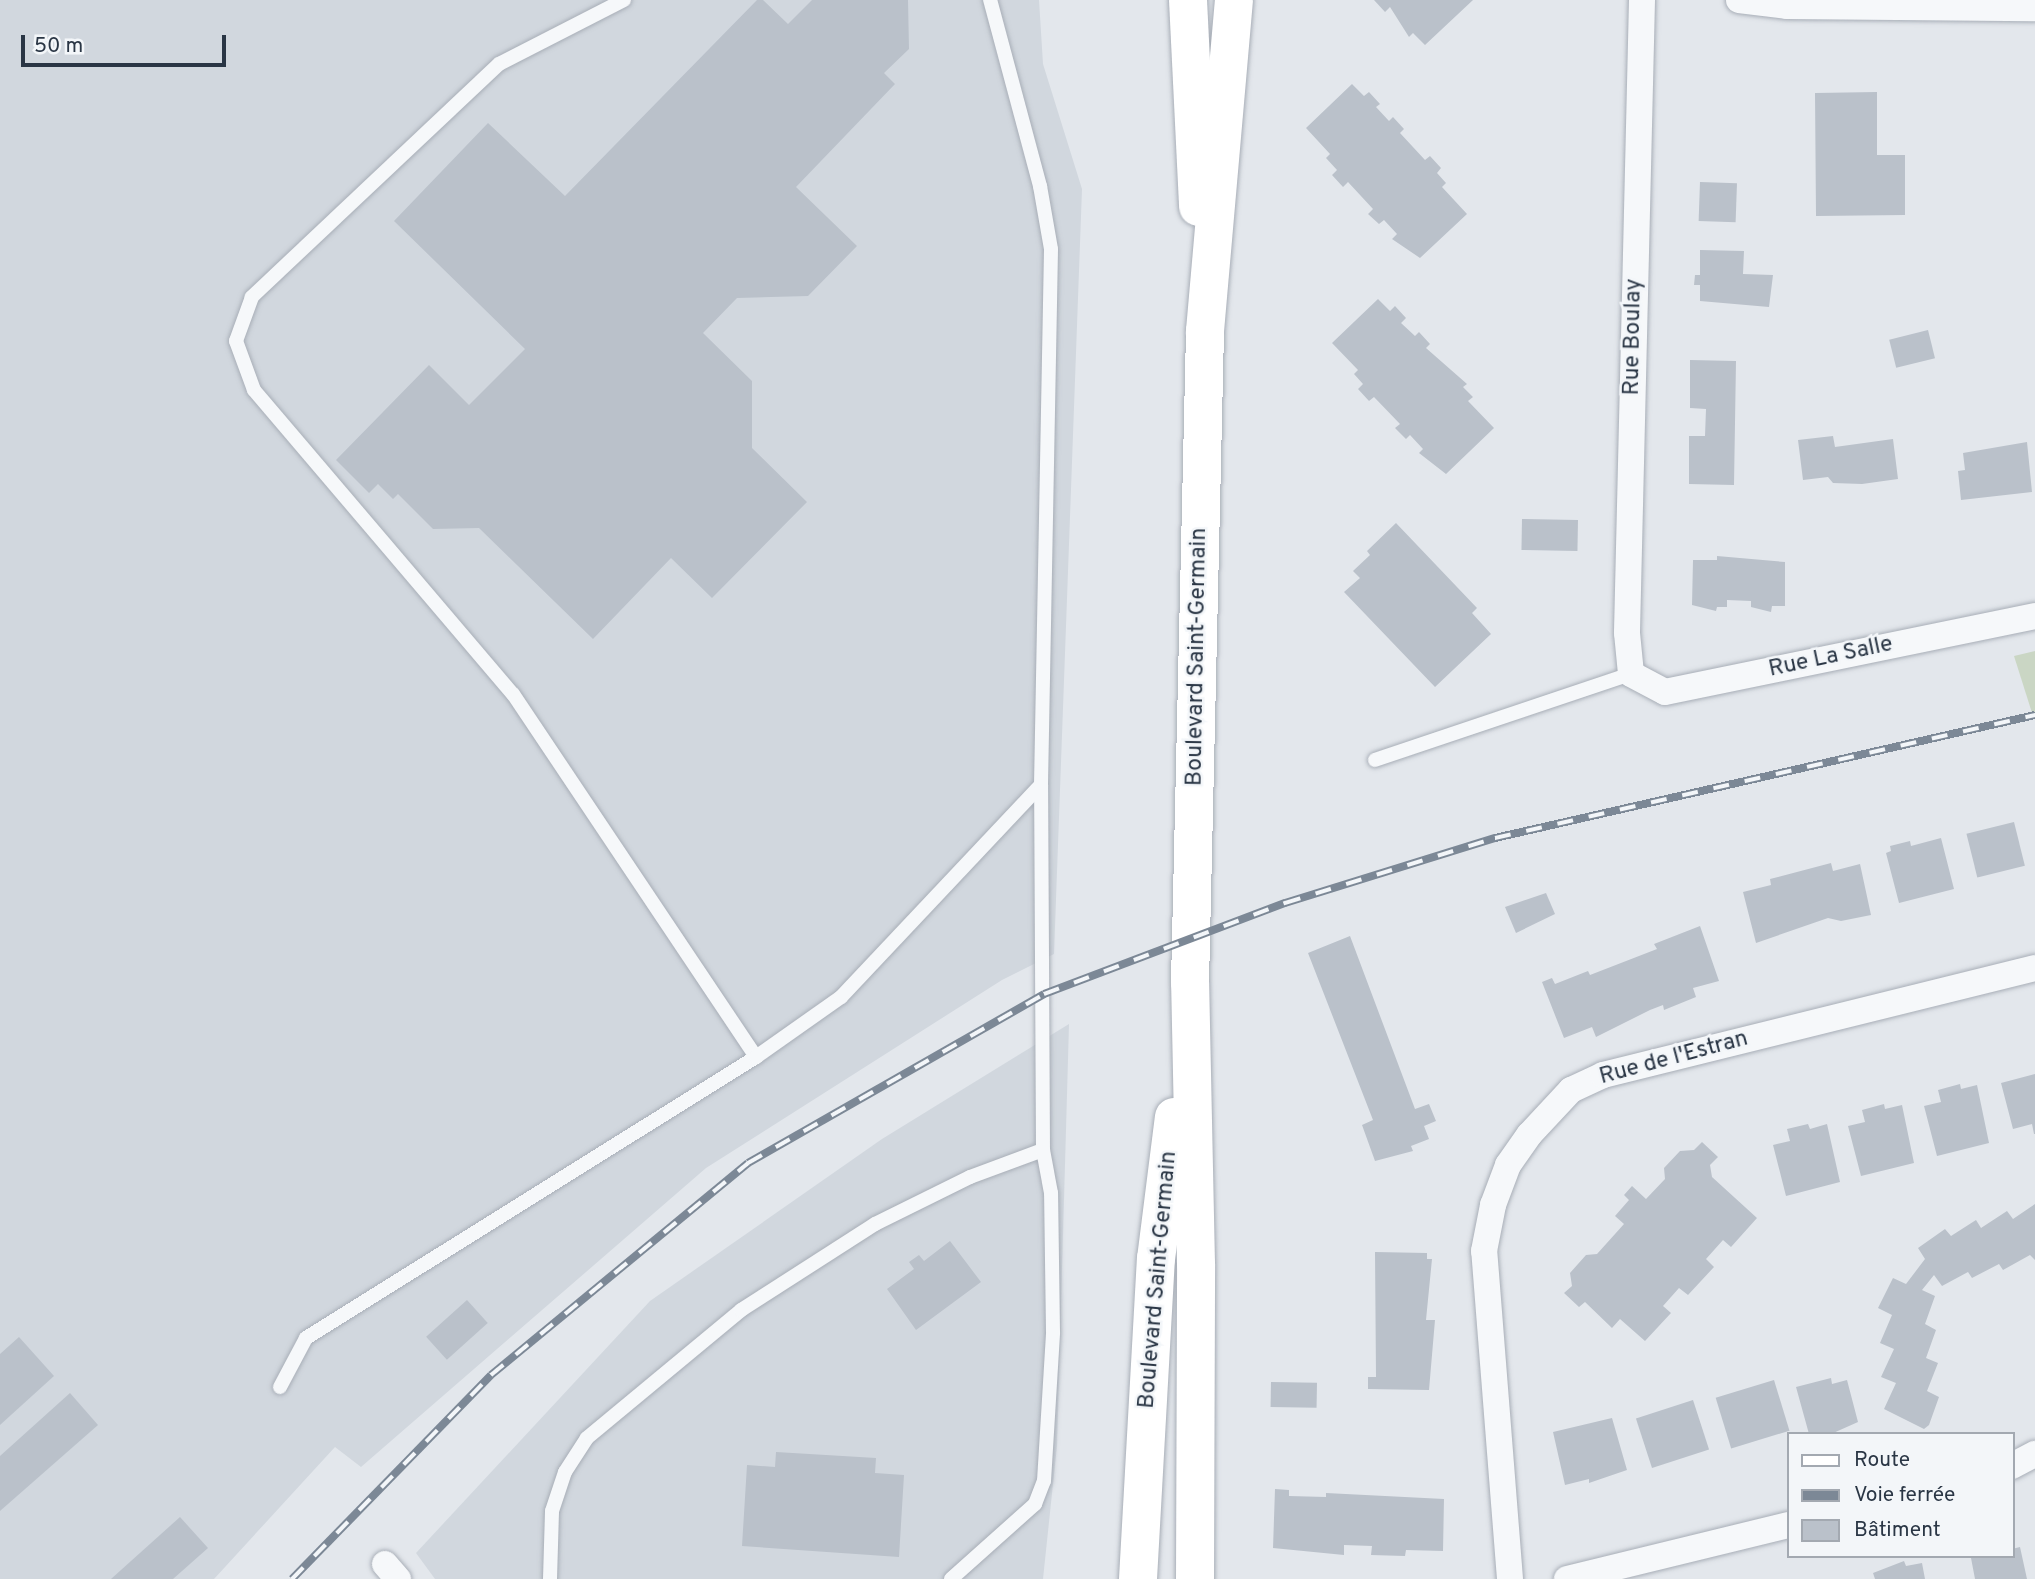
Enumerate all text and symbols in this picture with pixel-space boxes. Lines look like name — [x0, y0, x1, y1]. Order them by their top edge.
scale bar — [24, 21, 229, 65]
text: 50 m — [34, 33, 83, 60]
street label: Rue Boulay — [1619, 278, 1649, 396]
street label: Boulevard Saint-Germain — [1182, 528, 1214, 786]
street label: Rue La Salle — [1766, 631, 1896, 685]
street label: Rue de l'Estran — [1597, 1026, 1751, 1092]
street label: Boulevard Saint-Germain — [1134, 1150, 1184, 1410]
legend — [1786, 1432, 2014, 1558]
text: Route — [1854, 1447, 1910, 1474]
text: Voie ferrée — [1854, 1482, 1955, 1509]
text: Bâtiment — [1854, 1517, 1941, 1544]

